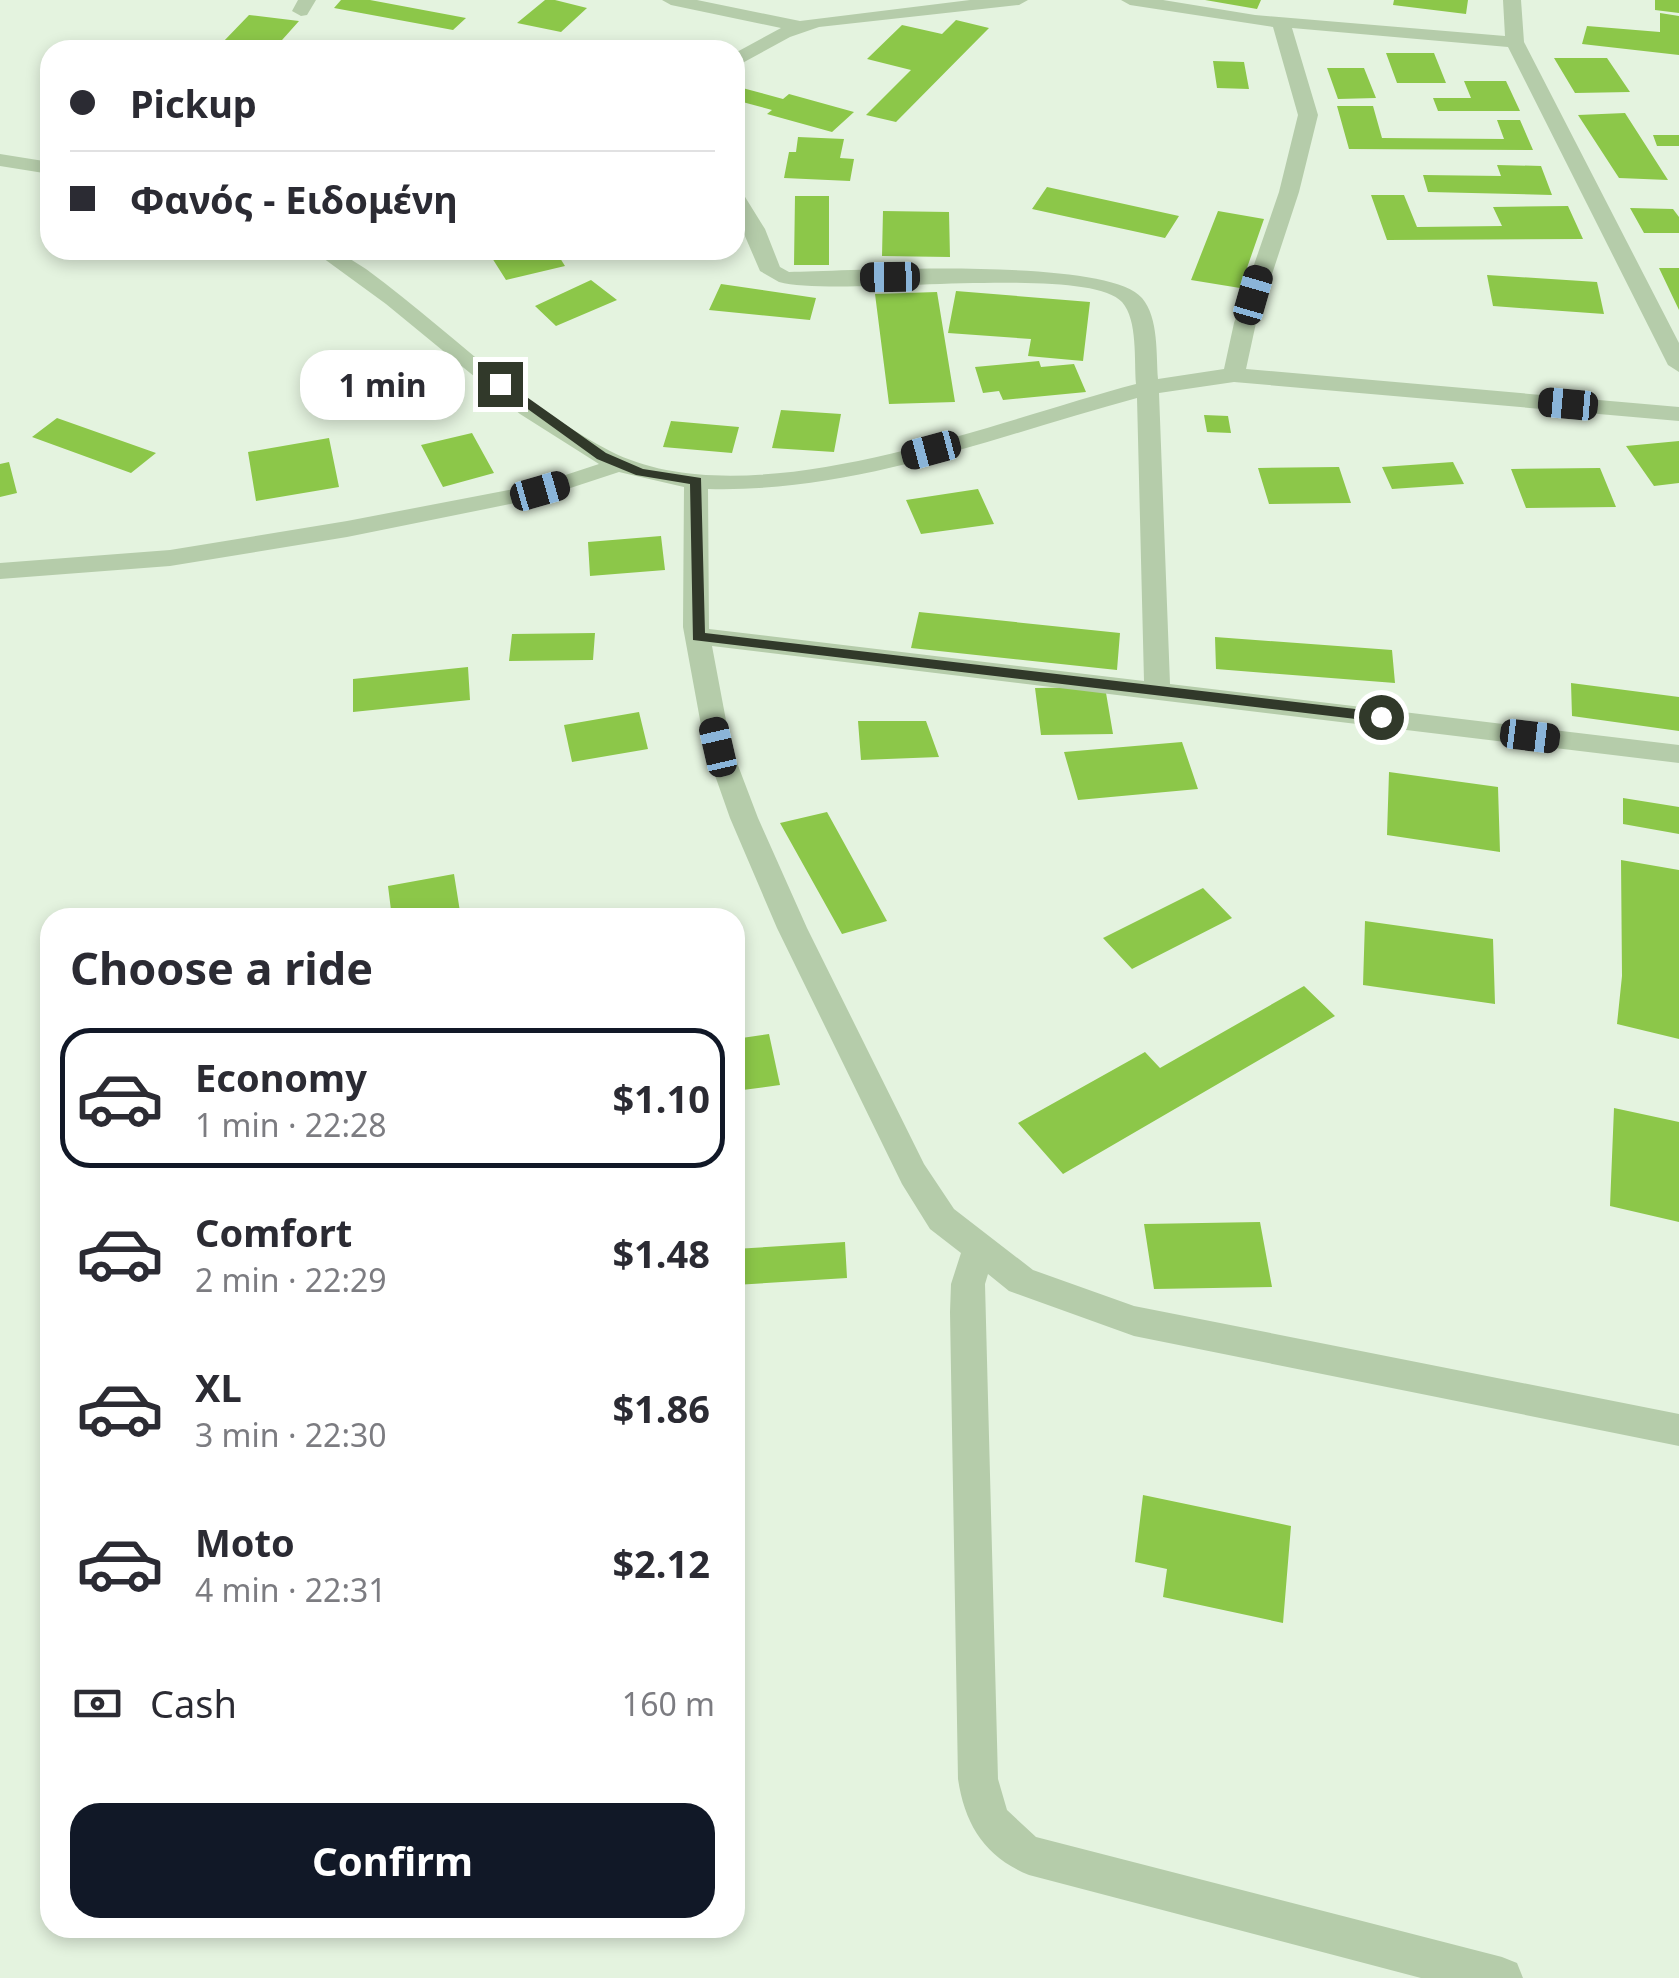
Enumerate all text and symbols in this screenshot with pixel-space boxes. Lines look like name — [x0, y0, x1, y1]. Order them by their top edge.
text: Pickup — [130, 77, 257, 129]
text: Φανός - Ειδομένη — [130, 173, 458, 225]
car — [860, 261, 920, 293]
car — [1230, 262, 1276, 328]
callout: 1 min — [300, 349, 465, 419]
route end — [478, 362, 523, 407]
text: 1 min — [338, 363, 427, 406]
car — [1537, 386, 1599, 422]
car — [898, 428, 964, 472]
car — [507, 468, 573, 514]
route start — [1359, 695, 1404, 740]
car — [697, 714, 739, 780]
car — [1498, 717, 1562, 755]
text: Choose a ride — [70, 937, 373, 998]
text: Economy — [195, 1051, 367, 1103]
icon: car — [75, 1053, 165, 1143]
text: $1.10 — [612, 1072, 710, 1124]
text: 1 min · 22:28 — [195, 1103, 387, 1146]
text: Comfort — [195, 1206, 352, 1258]
icon: car — [75, 1208, 165, 1298]
text: $1.48 — [612, 1227, 710, 1279]
text: 2 min · 22:29 — [195, 1258, 387, 1301]
text: XL — [195, 1361, 242, 1413]
icon: car — [75, 1363, 165, 1453]
text: $1.86 — [612, 1382, 710, 1434]
text: 3 min · 22:30 — [195, 1413, 387, 1456]
text: Moto — [195, 1516, 295, 1568]
icon: car — [75, 1518, 165, 1608]
text: $2.12 — [612, 1537, 710, 1589]
text: 4 min · 22:31 — [195, 1568, 387, 1611]
icon: cash — [70, 1676, 125, 1731]
text: Cash — [150, 1677, 237, 1729]
text: 160 m — [622, 1682, 715, 1725]
button: Confirm — [70, 1803, 715, 1918]

